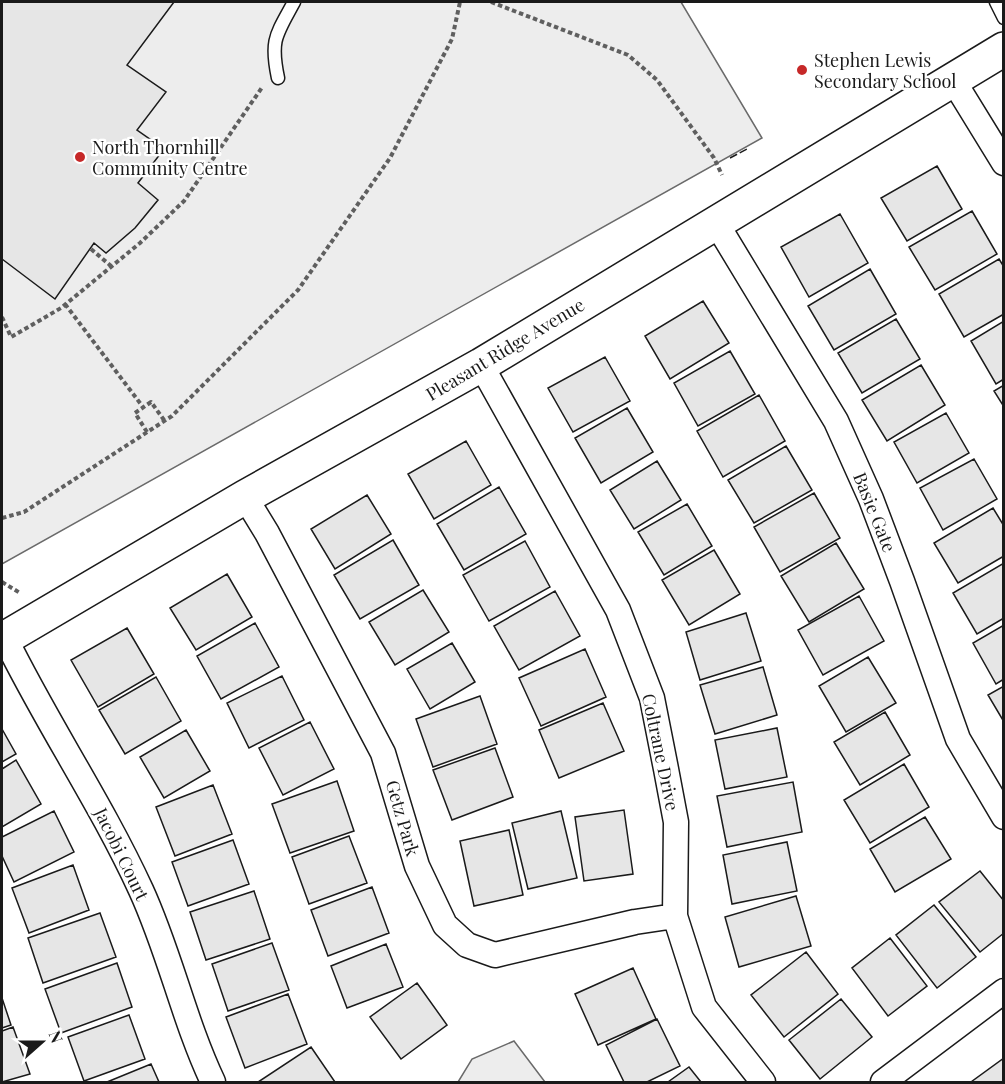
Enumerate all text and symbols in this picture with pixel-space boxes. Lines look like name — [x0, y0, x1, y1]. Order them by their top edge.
place label: Stephen Lewis Secondary School — [814, 48, 956, 93]
marker: Stephen Lewis Secondary School — [795, 63, 809, 77]
place label: North Thornhill Community Centre — [92, 135, 248, 180]
marker: North Thornhill Community Centre — [73, 150, 87, 164]
street label: Pleasant Ridge Avenue — [421, 292, 589, 406]
street label: Basie Gate — [848, 469, 902, 555]
street label: Coltrane Drive — [637, 691, 685, 813]
street label: Getz Park — [381, 777, 425, 859]
street label: Jacobi Court — [89, 803, 155, 905]
north arrow — [12, 1012, 72, 1072]
text: N — [45, 1027, 69, 1046]

